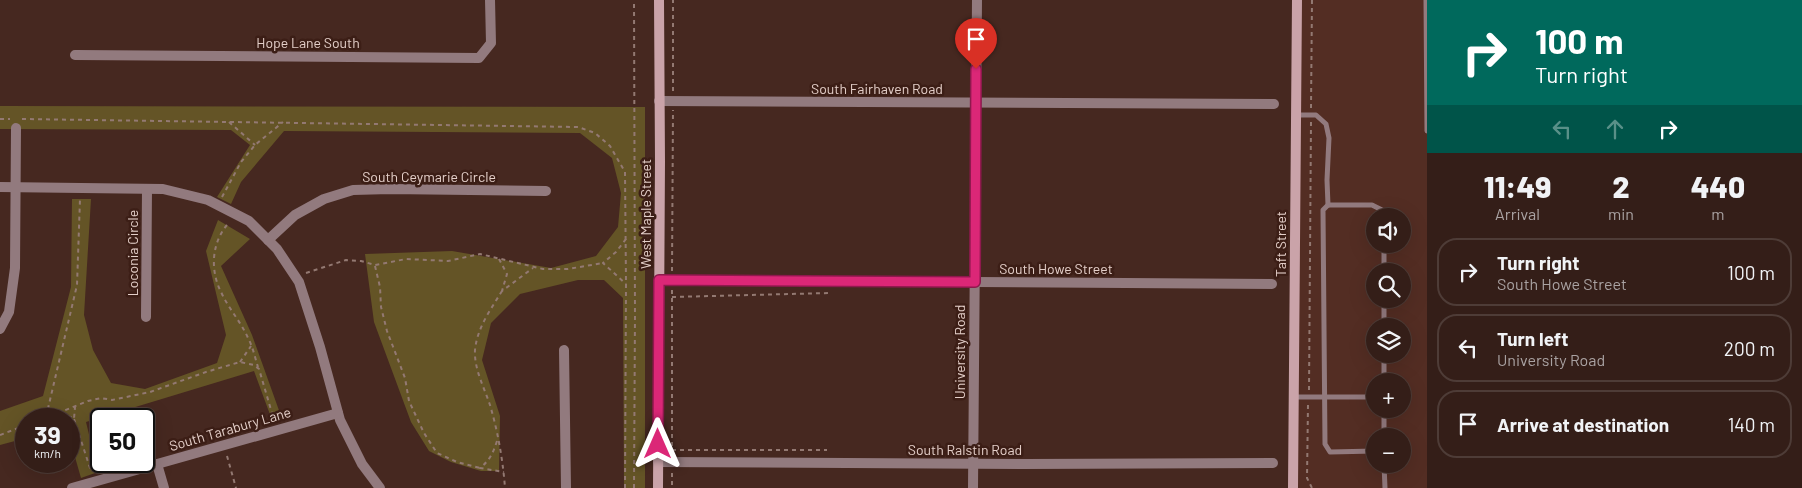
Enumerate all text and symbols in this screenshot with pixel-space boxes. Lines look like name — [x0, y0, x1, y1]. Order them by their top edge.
pin — [955, 18, 997, 69]
text: 100 m — [1535, 19, 1624, 61]
icon: right — [1452, 20, 1517, 85]
icon: arrive — [962, 25, 990, 53]
street label: Hope Lane South — [256, 34, 360, 51]
text: Turn right — [1535, 61, 1628, 87]
street label: South Fairhaven Road — [811, 80, 943, 97]
icon: left — [1548, 115, 1576, 143]
icon: ahead — [1601, 115, 1629, 143]
icon: right — [1654, 115, 1682, 143]
street label: West Maple Street — [637, 159, 654, 269]
street label: South Ceymarie Circle — [362, 168, 496, 185]
text: 11:49 — [1484, 168, 1551, 204]
text: 2 — [1612, 168, 1629, 204]
text: 440 — [1691, 168, 1745, 204]
text: Arrival — [1495, 204, 1540, 223]
text: min — [1608, 204, 1634, 223]
text: m — [1711, 204, 1725, 223]
map controls — [1366, 208, 1411, 473]
button: sound — [1366, 208, 1411, 253]
street label: Loconia Circle — [124, 210, 141, 296]
street label: Taft Street — [1272, 211, 1289, 277]
text: Turn right — [1497, 251, 1579, 274]
icon: right — [1454, 258, 1482, 286]
street label: South Howe Street — [999, 260, 1113, 277]
text: 100 m — [1727, 261, 1775, 284]
button: search — [1366, 263, 1411, 308]
text: South Howe Street — [1497, 274, 1627, 293]
street label: University Road — [951, 305, 968, 399]
button: layers — [1366, 318, 1411, 363]
text: Turn left — [1497, 327, 1568, 350]
icon: left — [1454, 334, 1482, 362]
text: 200 m — [1724, 337, 1775, 360]
text: University Road — [1497, 350, 1605, 369]
button: + — [1366, 373, 1411, 418]
street label: South Tarabury Lane — [167, 403, 293, 454]
speed limit sign: 50 — [90, 408, 155, 473]
icon: arrive — [1454, 410, 1482, 438]
text: Arrive at destination — [1497, 413, 1669, 436]
text: 140 m — [1728, 413, 1775, 436]
position arrow — [631, 417, 683, 469]
text: 39 — [34, 419, 61, 449]
button: − — [1366, 428, 1411, 473]
street label: South Ralstin Road — [908, 441, 1022, 458]
text: km/h — [34, 446, 61, 460]

